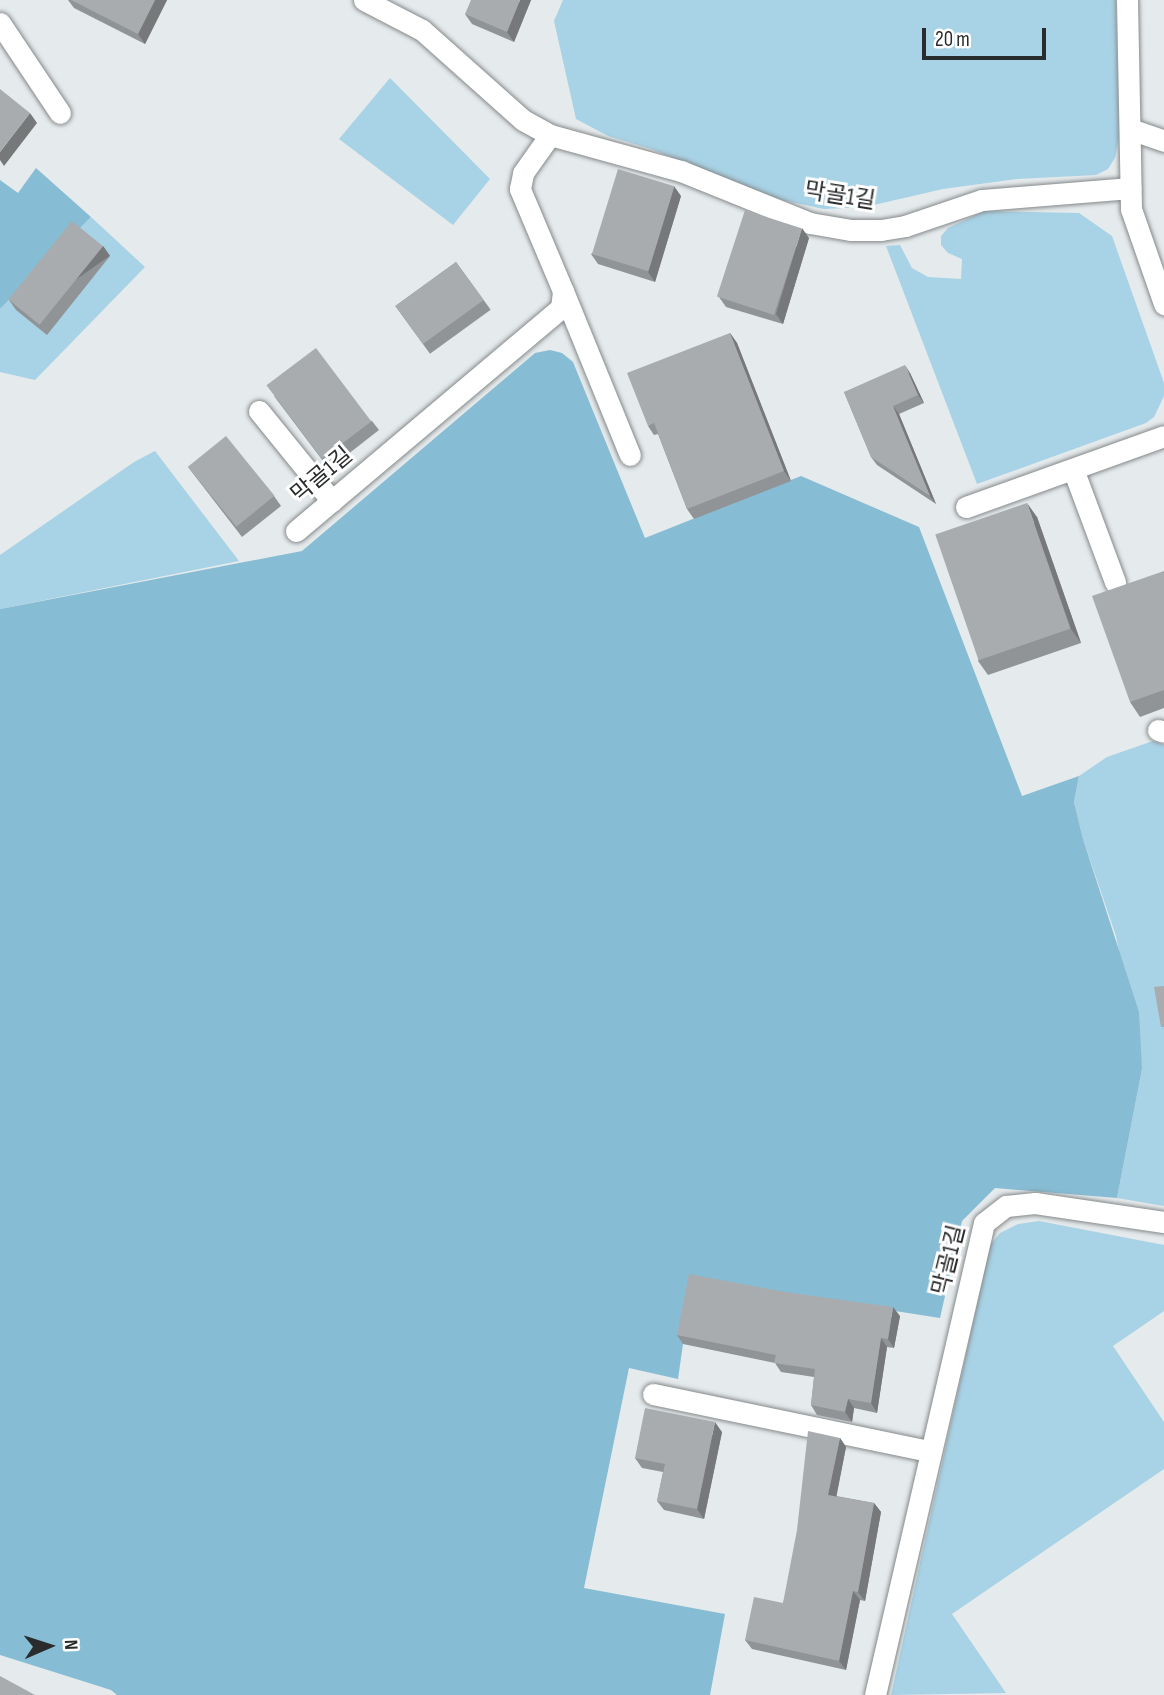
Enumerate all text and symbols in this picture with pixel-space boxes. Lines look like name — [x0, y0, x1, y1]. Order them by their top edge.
scale bar — [926, 14, 1050, 58]
text: 20 m — [935, 27, 970, 52]
street label: 막골1길 — [803, 177, 877, 215]
street label: 막골1길 — [286, 441, 358, 509]
street label: 막골1길 — [927, 1222, 971, 1298]
north arrow — [14, 1611, 84, 1681]
text: N — [59, 1639, 82, 1651]

